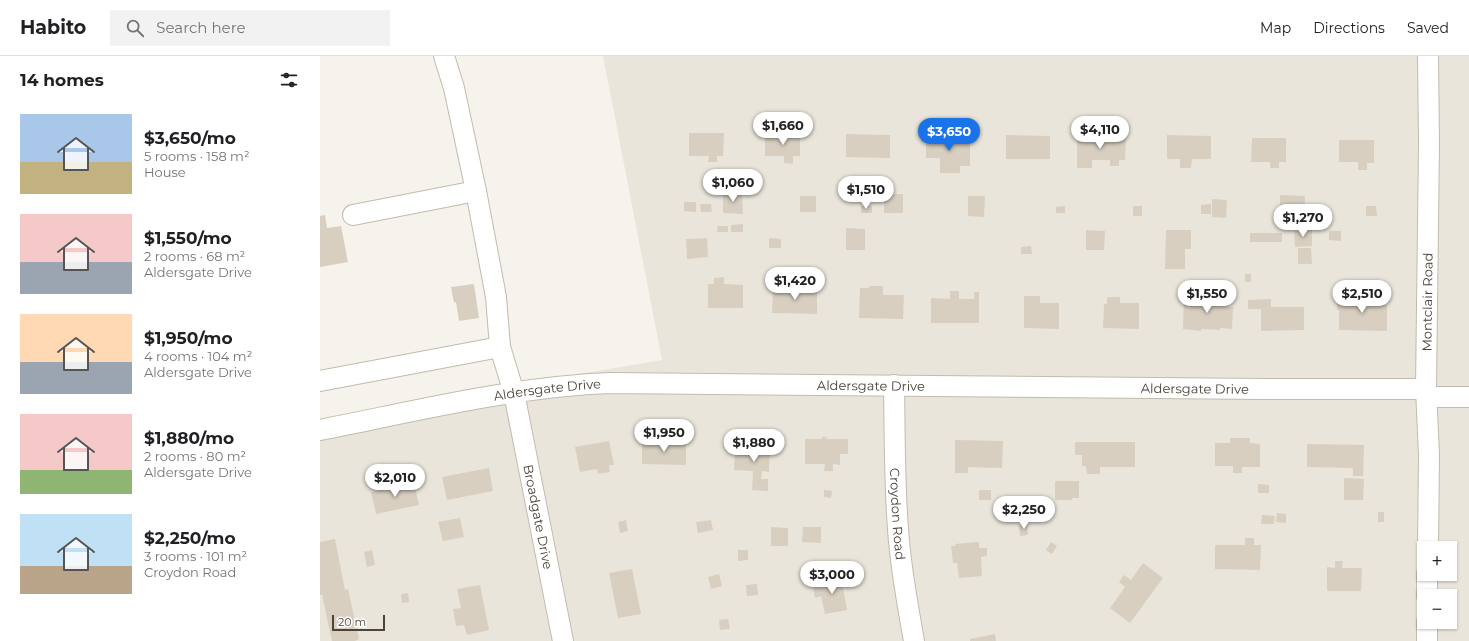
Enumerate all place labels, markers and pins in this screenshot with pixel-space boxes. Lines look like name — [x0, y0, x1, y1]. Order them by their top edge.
pin: $1,660 — [750, 112, 816, 146]
pin: $4,110 — [1067, 116, 1133, 150]
pin: $3,650 — [916, 118, 982, 152]
pin: $1,060 — [700, 169, 766, 203]
pin: $1,510 — [833, 176, 899, 210]
pin: $1,270 — [1270, 204, 1336, 238]
pin: $1,420 — [762, 267, 828, 301]
pin: $1,550 — [1174, 280, 1240, 314]
pin: $2,510 — [1329, 280, 1395, 314]
pin: $1,950 — [631, 419, 697, 453]
pin: $1,880 — [721, 429, 787, 463]
pin: $2,010 — [362, 464, 428, 498]
pin: $2,250 — [991, 496, 1057, 530]
pin: $3,000 — [799, 561, 865, 595]

